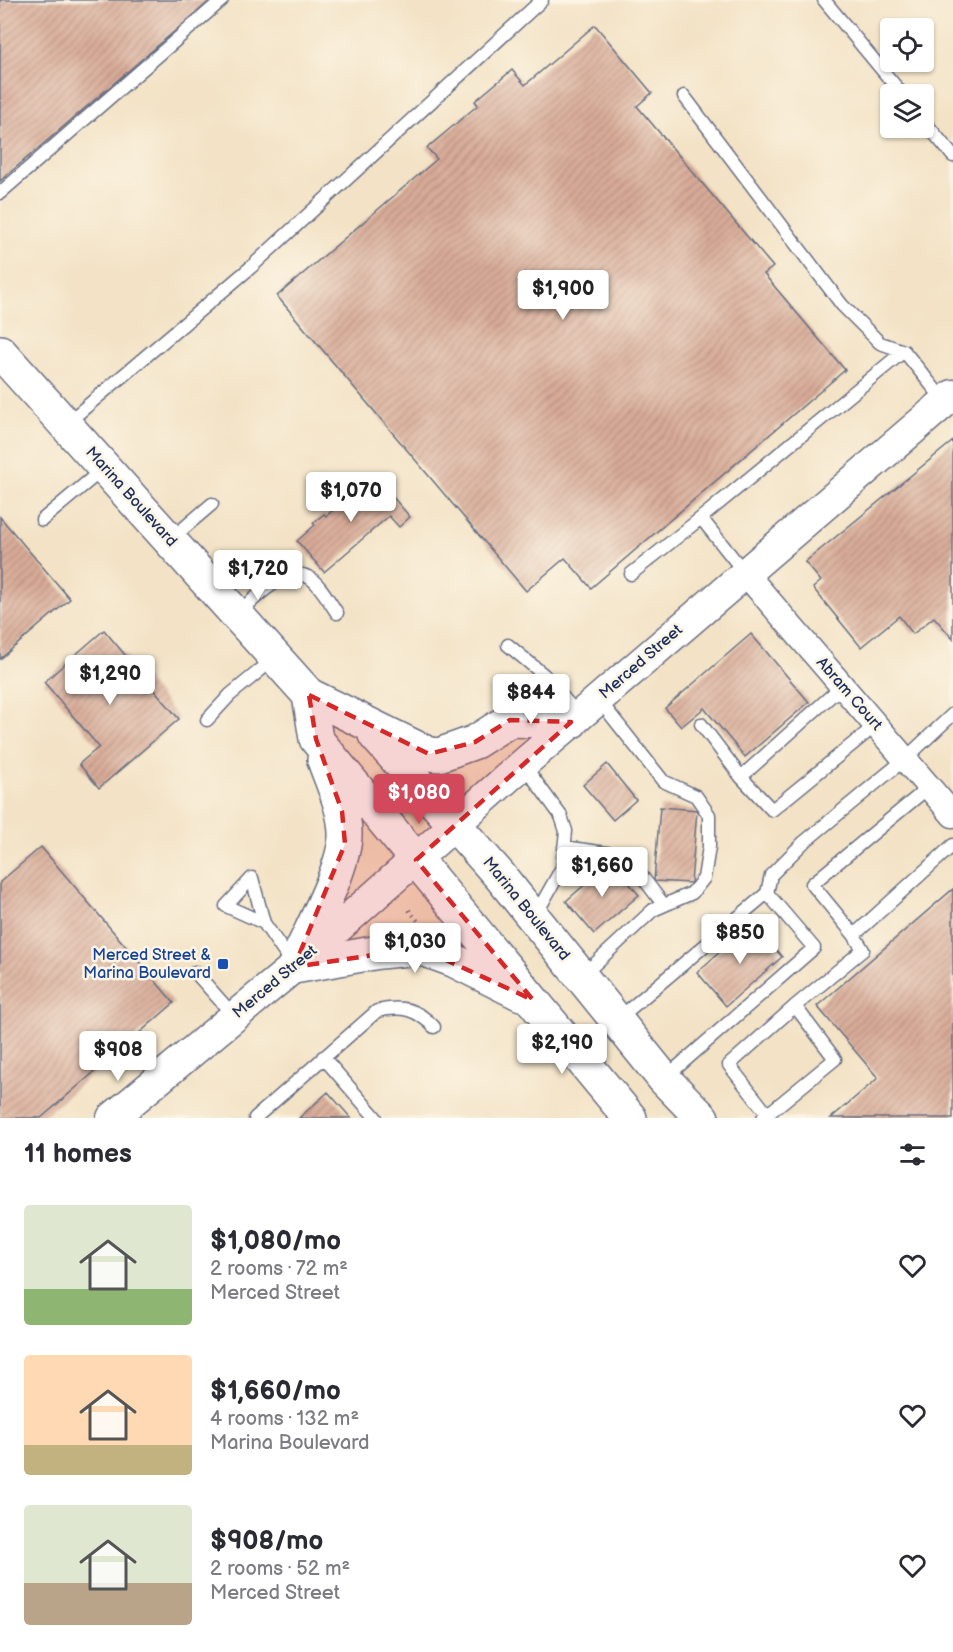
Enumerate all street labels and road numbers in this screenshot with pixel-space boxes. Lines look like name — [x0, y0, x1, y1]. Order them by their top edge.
street label: Marina Boulevard — [81, 443, 181, 551]
street label: Merced Street — [596, 621, 686, 703]
street label: Abram Court — [812, 653, 886, 735]
street label: Marina Boulevard — [478, 853, 574, 965]
street label: Merced Street — [229, 941, 321, 1023]

